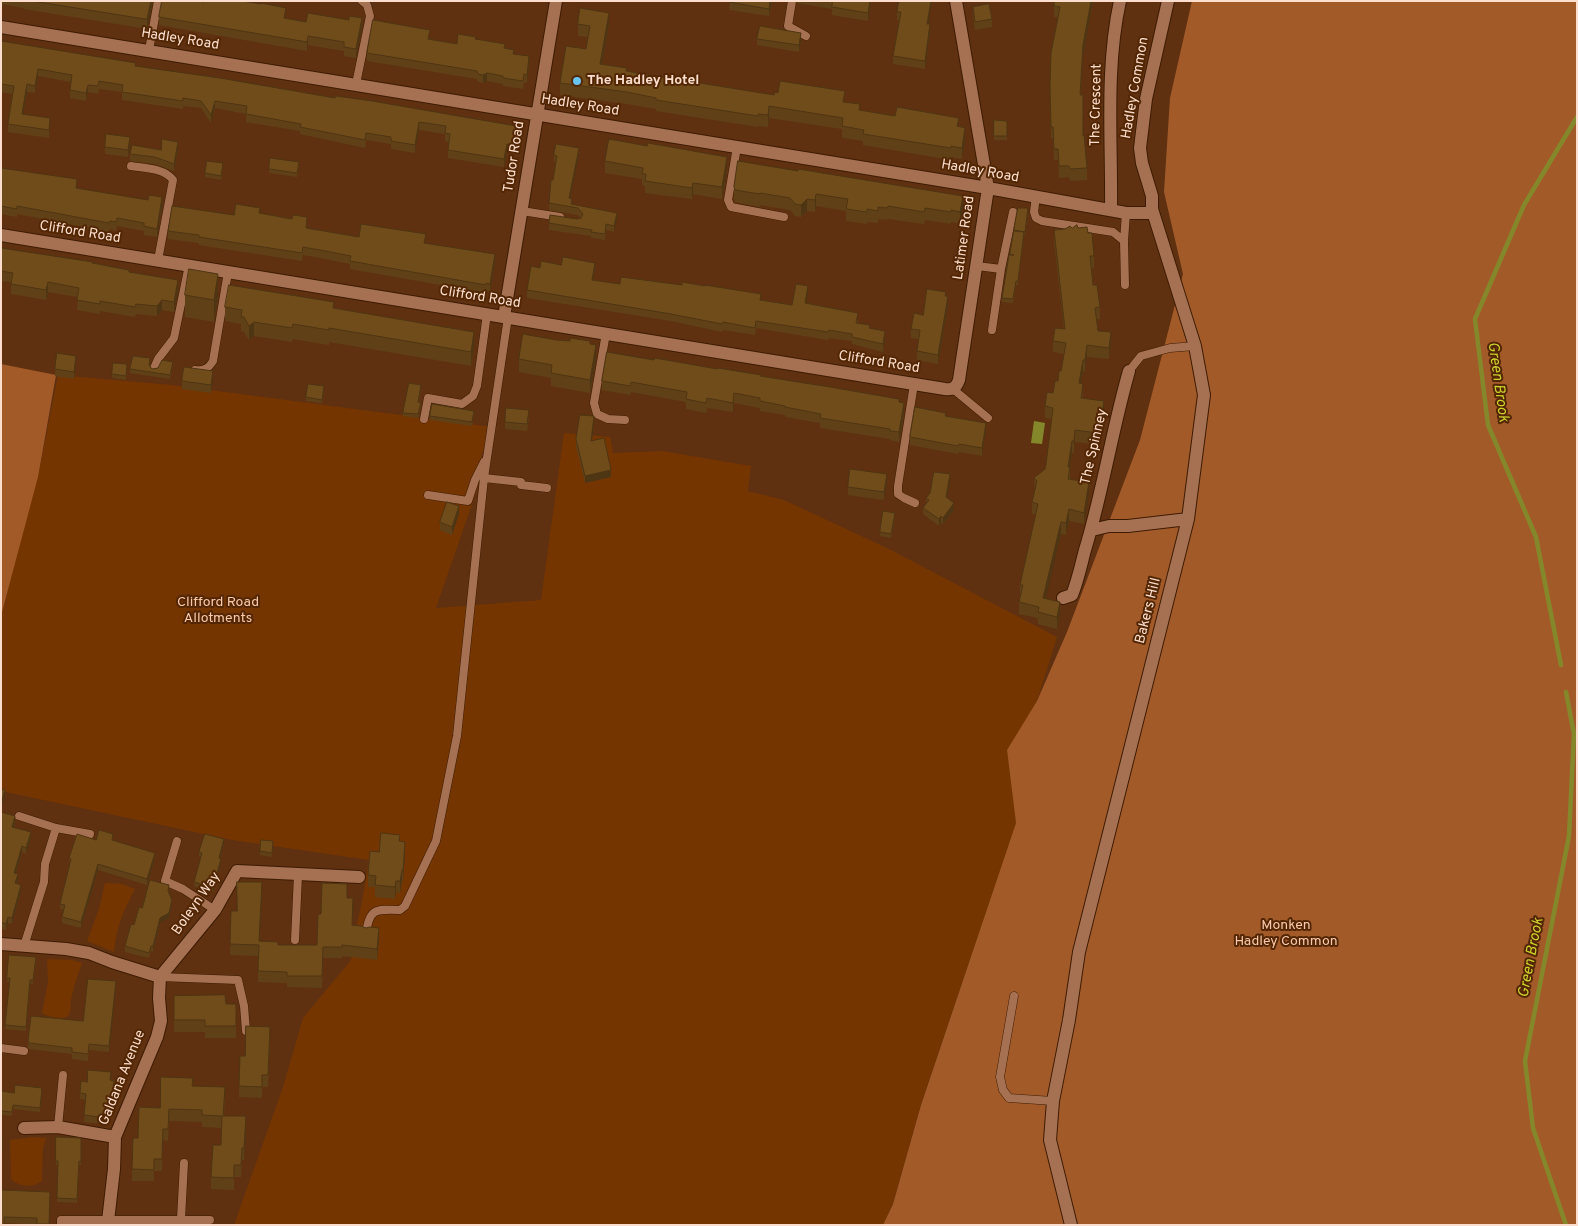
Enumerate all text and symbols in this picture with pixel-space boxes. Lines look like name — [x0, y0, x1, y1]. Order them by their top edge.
street label: Hadley Road — [140, 26, 220, 54]
street label: Hadley Common — [1119, 36, 1153, 140]
street label: The Crescent — [1088, 63, 1106, 147]
place label: The Hadley Hotel — [587, 73, 699, 89]
marker: The Hadley Hotel — [571, 75, 583, 87]
street label: Hadley Road — [540, 92, 620, 120]
street label: Tudor Road — [501, 120, 529, 194]
street label: Hadley Road — [940, 157, 1020, 187]
street label: Latimer Road — [951, 195, 979, 281]
street label: Clifford Road — [38, 218, 122, 248]
street label: Clifford Road — [438, 283, 522, 313]
water label: Green Brook — [1482, 341, 1512, 423]
street label: Clifford Road — [837, 348, 921, 378]
street label: The Spinney — [1078, 407, 1112, 487]
street label: Bakers Hill — [1133, 576, 1165, 646]
park label: Clifford Road Allotments — [177, 595, 259, 628]
street label: Boleyn Way — [169, 869, 225, 939]
water label: Green Brook — [1515, 917, 1549, 999]
park label: Monken Hadley Common — [1234, 918, 1338, 950]
street label: Galdana Avenue — [96, 1028, 150, 1128]

